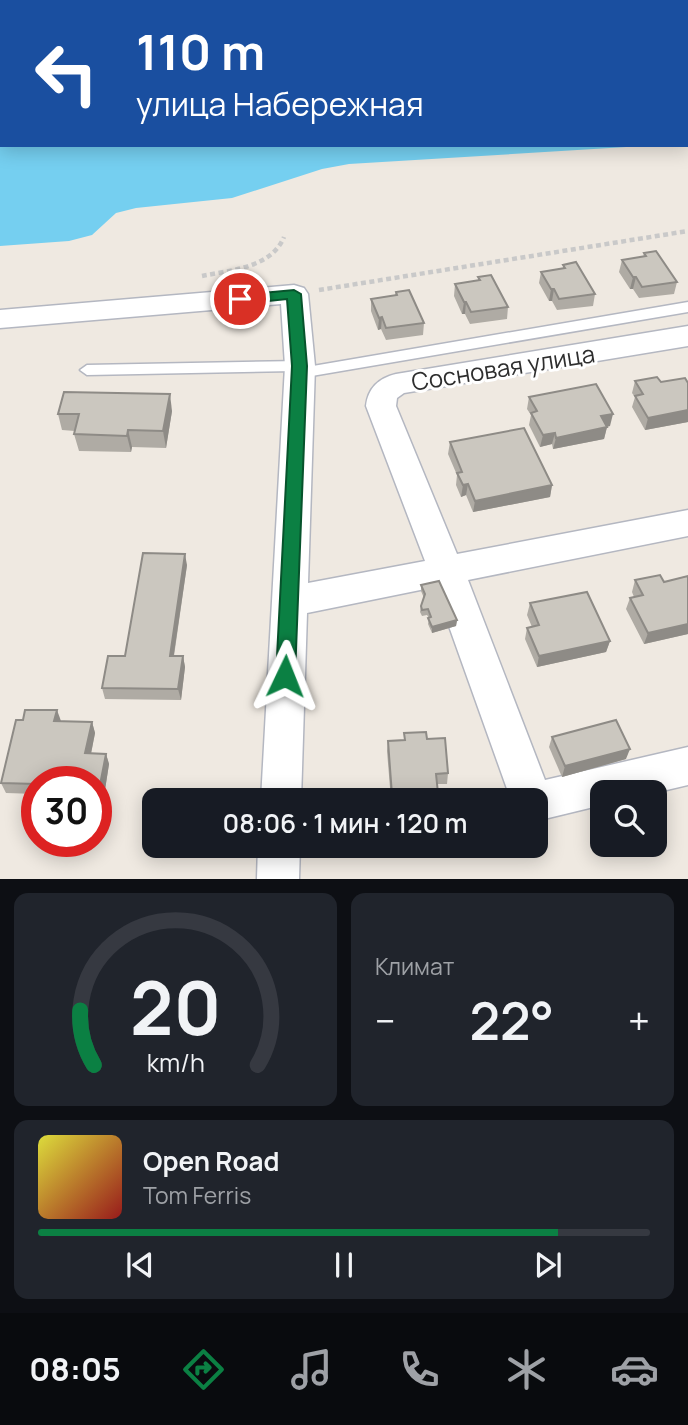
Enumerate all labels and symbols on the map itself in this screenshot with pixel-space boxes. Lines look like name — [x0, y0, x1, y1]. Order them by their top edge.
pin — [210, 269, 270, 329]
street label: Сосновая улица — [409, 336, 597, 398]
position arrow — [248, 639, 322, 713]
speed limit sign: 30 — [21, 766, 112, 857]

